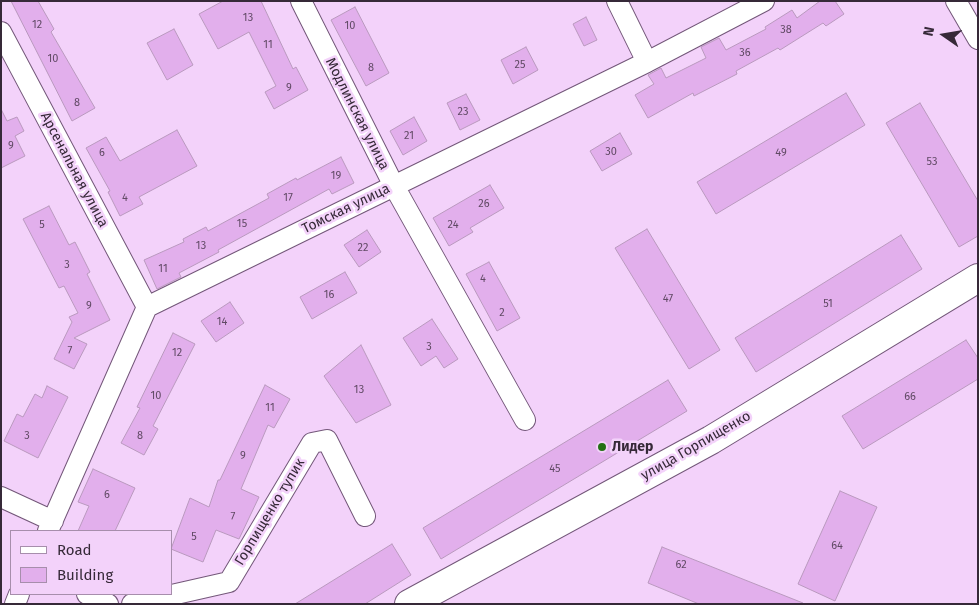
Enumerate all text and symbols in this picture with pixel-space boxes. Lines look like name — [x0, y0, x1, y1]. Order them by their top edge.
north arrow — [919, 10, 969, 60]
house number: 13 — [243, 11, 253, 25]
house number: 12 — [32, 18, 42, 32]
house number: 10 — [345, 19, 355, 33]
house number: 38 — [780, 23, 792, 37]
text: N — [920, 25, 938, 38]
house number: 11 — [263, 38, 273, 52]
house number: 36 — [739, 46, 751, 60]
house number: 10 — [48, 52, 58, 66]
street label: Модлинская улица — [322, 55, 392, 173]
house number: 25 — [515, 58, 525, 72]
house number: 8 — [368, 61, 374, 75]
house number: 9 — [286, 81, 292, 95]
house number: 8 — [74, 96, 80, 110]
house number: 23 — [458, 105, 468, 119]
street label: Арсенальная улица — [37, 110, 111, 230]
house number: 21 — [404, 129, 414, 143]
house number: 9 — [8, 139, 14, 153]
house number: 30 — [605, 145, 617, 159]
house number: 6 — [99, 146, 105, 160]
house number: 49 — [775, 146, 787, 160]
house number: 53 — [927, 155, 937, 169]
house number: 19 — [331, 169, 341, 183]
street label: Томская улица — [299, 180, 393, 238]
house number: 4 — [122, 191, 128, 205]
house number: 17 — [283, 191, 293, 205]
house number: 26 — [478, 197, 490, 211]
house number: 15 — [237, 217, 247, 231]
house number: 5 — [39, 218, 45, 232]
house number: 24 — [448, 218, 458, 232]
house number: 13 — [196, 239, 206, 253]
house number: 22 — [358, 241, 368, 255]
house number: 3 — [64, 258, 70, 272]
house number: 11 — [158, 262, 168, 276]
house number: 4 — [480, 272, 486, 286]
house number: 16 — [324, 288, 334, 302]
house number: 47 — [663, 292, 673, 306]
house number: 51 — [823, 297, 833, 311]
house number: 9 — [86, 299, 92, 313]
house number: 2 — [499, 306, 505, 320]
house number: 14 — [217, 315, 227, 329]
house number: 3 — [426, 340, 432, 354]
house number: 7 — [68, 344, 72, 358]
house number: 12 — [172, 346, 182, 360]
house number: 13 — [354, 383, 364, 397]
house number: 10 — [151, 389, 161, 403]
house number: 66 — [904, 390, 916, 404]
house number: 11 — [265, 401, 275, 415]
street label: улица Горпищенко — [638, 408, 754, 484]
house number: 3 — [24, 429, 30, 443]
house number: 8 — [137, 429, 143, 443]
place label: Лидер — [612, 439, 653, 455]
marker: Лидер — [596, 441, 608, 453]
house number: 9 — [240, 449, 246, 463]
street label: Горпищенко тупик — [231, 455, 309, 569]
house number: 45 — [549, 462, 561, 476]
house number: 6 — [104, 488, 110, 502]
house number: 7 — [231, 510, 235, 524]
legend — [10, 530, 172, 595]
house number: 5 — [191, 530, 197, 544]
house number: 64 — [831, 539, 843, 553]
text: Road — [57, 541, 92, 559]
house number: 62 — [675, 558, 687, 572]
text: Building — [57, 566, 113, 584]

